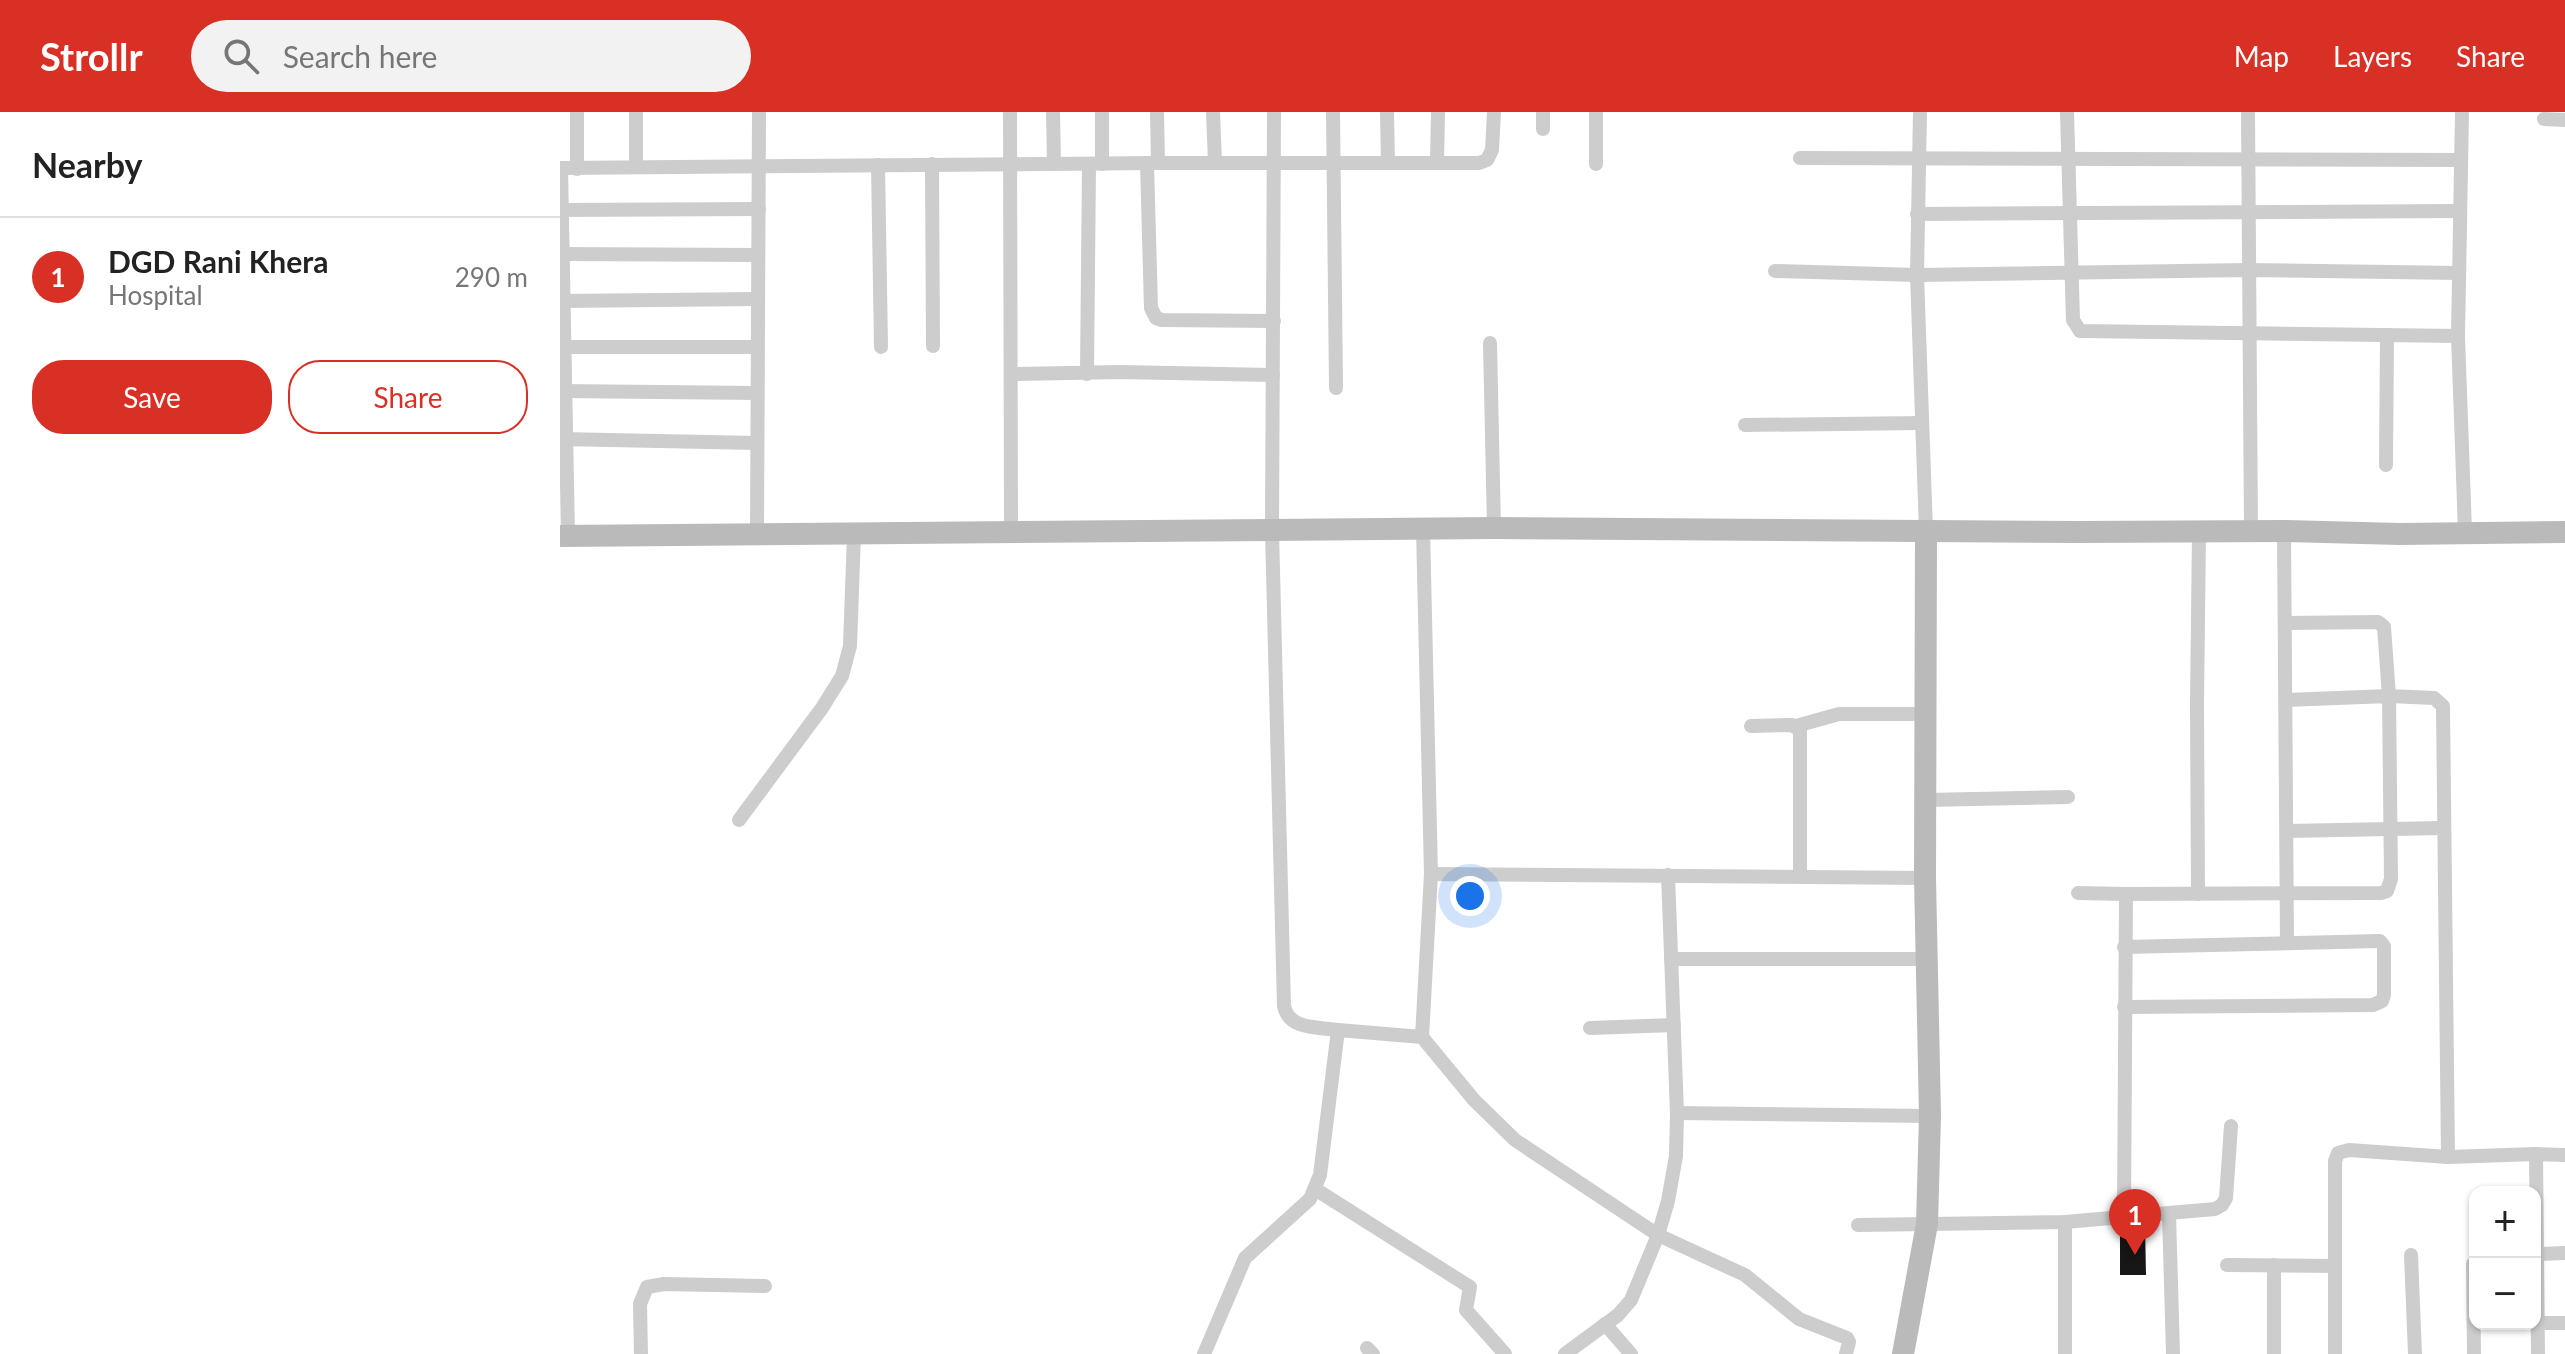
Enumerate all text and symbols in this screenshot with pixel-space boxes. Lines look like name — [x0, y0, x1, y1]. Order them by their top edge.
search box — [191, 20, 751, 92]
text: Strollr — [40, 33, 143, 79]
icon: search — [219, 34, 263, 78]
text: Search here — [283, 38, 437, 74]
text: Map — [2234, 39, 2289, 73]
text: Layers — [2333, 39, 2412, 73]
text: Share — [2456, 39, 2525, 73]
text: Nearby — [32, 144, 143, 185]
text: DGD Rani Khera — [108, 243, 329, 279]
text: 1 — [50, 261, 66, 293]
text: 290 m — [455, 261, 528, 293]
text: Hospital — [108, 279, 203, 311]
button: Save — [32, 360, 272, 434]
button: Share — [288, 360, 528, 434]
your location — [1450, 876, 1490, 916]
map controls — [2469, 1186, 2541, 1330]
button: + — [2469, 1186, 2541, 1258]
pin: 1 — [2109, 1189, 2161, 1255]
button: − — [2469, 1258, 2541, 1330]

